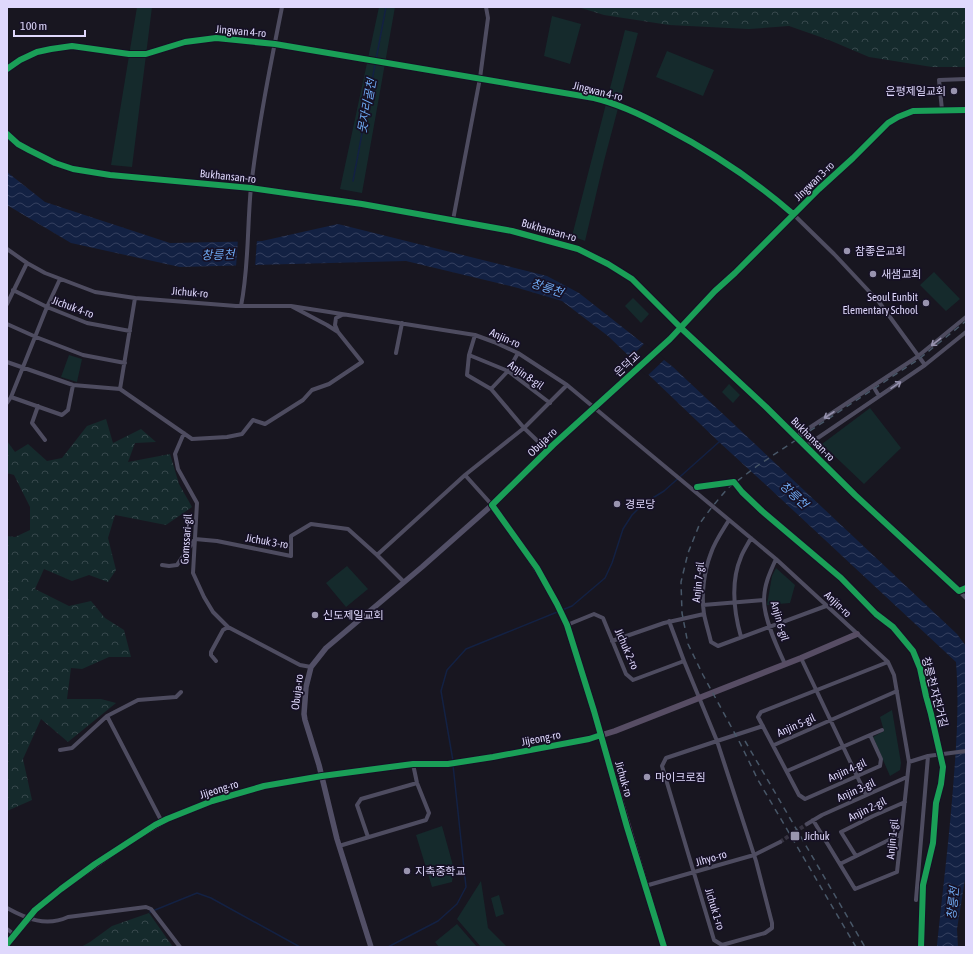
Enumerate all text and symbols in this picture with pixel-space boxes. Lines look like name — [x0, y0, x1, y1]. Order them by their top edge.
scale bar — [14, 12, 85, 38]
text: 100 m — [20, 19, 47, 33]
street label: Jingwan 4-ro — [215, 23, 267, 39]
water label: 못자리골천 — [355, 76, 380, 134]
street label: Jingwan 4-ro — [572, 79, 624, 103]
place label: 은평제일교회 — [885, 85, 946, 97]
marker: 은평제일교회 — [949, 86, 959, 96]
street label: Jingwan 3-ro — [792, 159, 836, 203]
street label: Bukhansan-ro — [199, 167, 257, 185]
street label: Bukhansan-ro — [520, 216, 578, 244]
place label: 참좋은교회 — [855, 245, 906, 257]
marker: 참좋은교회 — [842, 246, 852, 256]
water label: 창릉천 — [201, 247, 237, 263]
place label: 새샘교회 — [881, 268, 921, 280]
marker: 새샘교회 — [868, 269, 878, 279]
water label: 창릉천 — [529, 276, 567, 301]
street label: Jichuk-ro — [171, 284, 209, 300]
place label: Seoul Eunbit Elementary School — [842, 291, 918, 316]
street label: Jichuk 4-ro — [51, 294, 95, 320]
marker: Seoul Eunbit Elementary School — [921, 298, 931, 308]
street label: Anjin-ro — [488, 326, 522, 350]
one-way arrow — [931, 338, 942, 346]
street label: 은덕교 — [612, 349, 642, 379]
street label: Anjin 8-gil — [506, 358, 546, 392]
one-way arrow — [890, 381, 901, 389]
one-way arrow — [824, 411, 835, 419]
street label: Bukhansan-ro — [789, 415, 837, 463]
street label: Obuja-ro — [525, 425, 559, 459]
water label: 창릉천 — [777, 479, 812, 513]
place label: 경로당 — [625, 498, 655, 510]
marker: 경로당 — [612, 499, 622, 509]
street label: Gomssari-gil — [178, 513, 194, 565]
street label: Jichuk 3-ro — [245, 531, 289, 551]
street label: Anjin 7-gil — [690, 561, 706, 603]
street label: Anjin-ro — [822, 589, 854, 619]
street label: Anjin 6-gil — [769, 600, 791, 642]
place label: 신도제일교회 — [323, 609, 384, 621]
marker: 신도제일교회 — [310, 610, 320, 620]
street label: Jichuk 2-ro — [613, 627, 641, 671]
street label: 창릉천 자전거길 — [920, 656, 950, 728]
street label: Obuja-ro — [289, 674, 305, 710]
street label: Anjin 5-gil — [775, 711, 817, 739]
street label: Jijeong-ro — [520, 728, 562, 748]
street label: Anjin 4-gil — [826, 756, 868, 784]
street label: Jichuk-ro — [613, 760, 635, 798]
place label: 마이크로짐 — [655, 771, 706, 783]
marker: 마이크로짐 — [642, 772, 652, 782]
street label: Anjin 3-gil — [835, 776, 877, 804]
street label: Jijeong-ro — [198, 777, 240, 801]
street label: Anjin 2-gil — [846, 795, 888, 823]
street label: Anjin 1-gil — [884, 818, 900, 860]
marker: Jichuk — [789, 830, 801, 842]
place label: Jichuk — [804, 830, 830, 842]
street label: Jihyo-ro — [694, 848, 728, 868]
place label: 지축중학교 — [415, 865, 466, 877]
marker: 지축중학교 — [402, 866, 412, 876]
water label: 창릉천 — [944, 884, 962, 920]
street label: Jichuk 1-ro — [703, 887, 727, 931]

